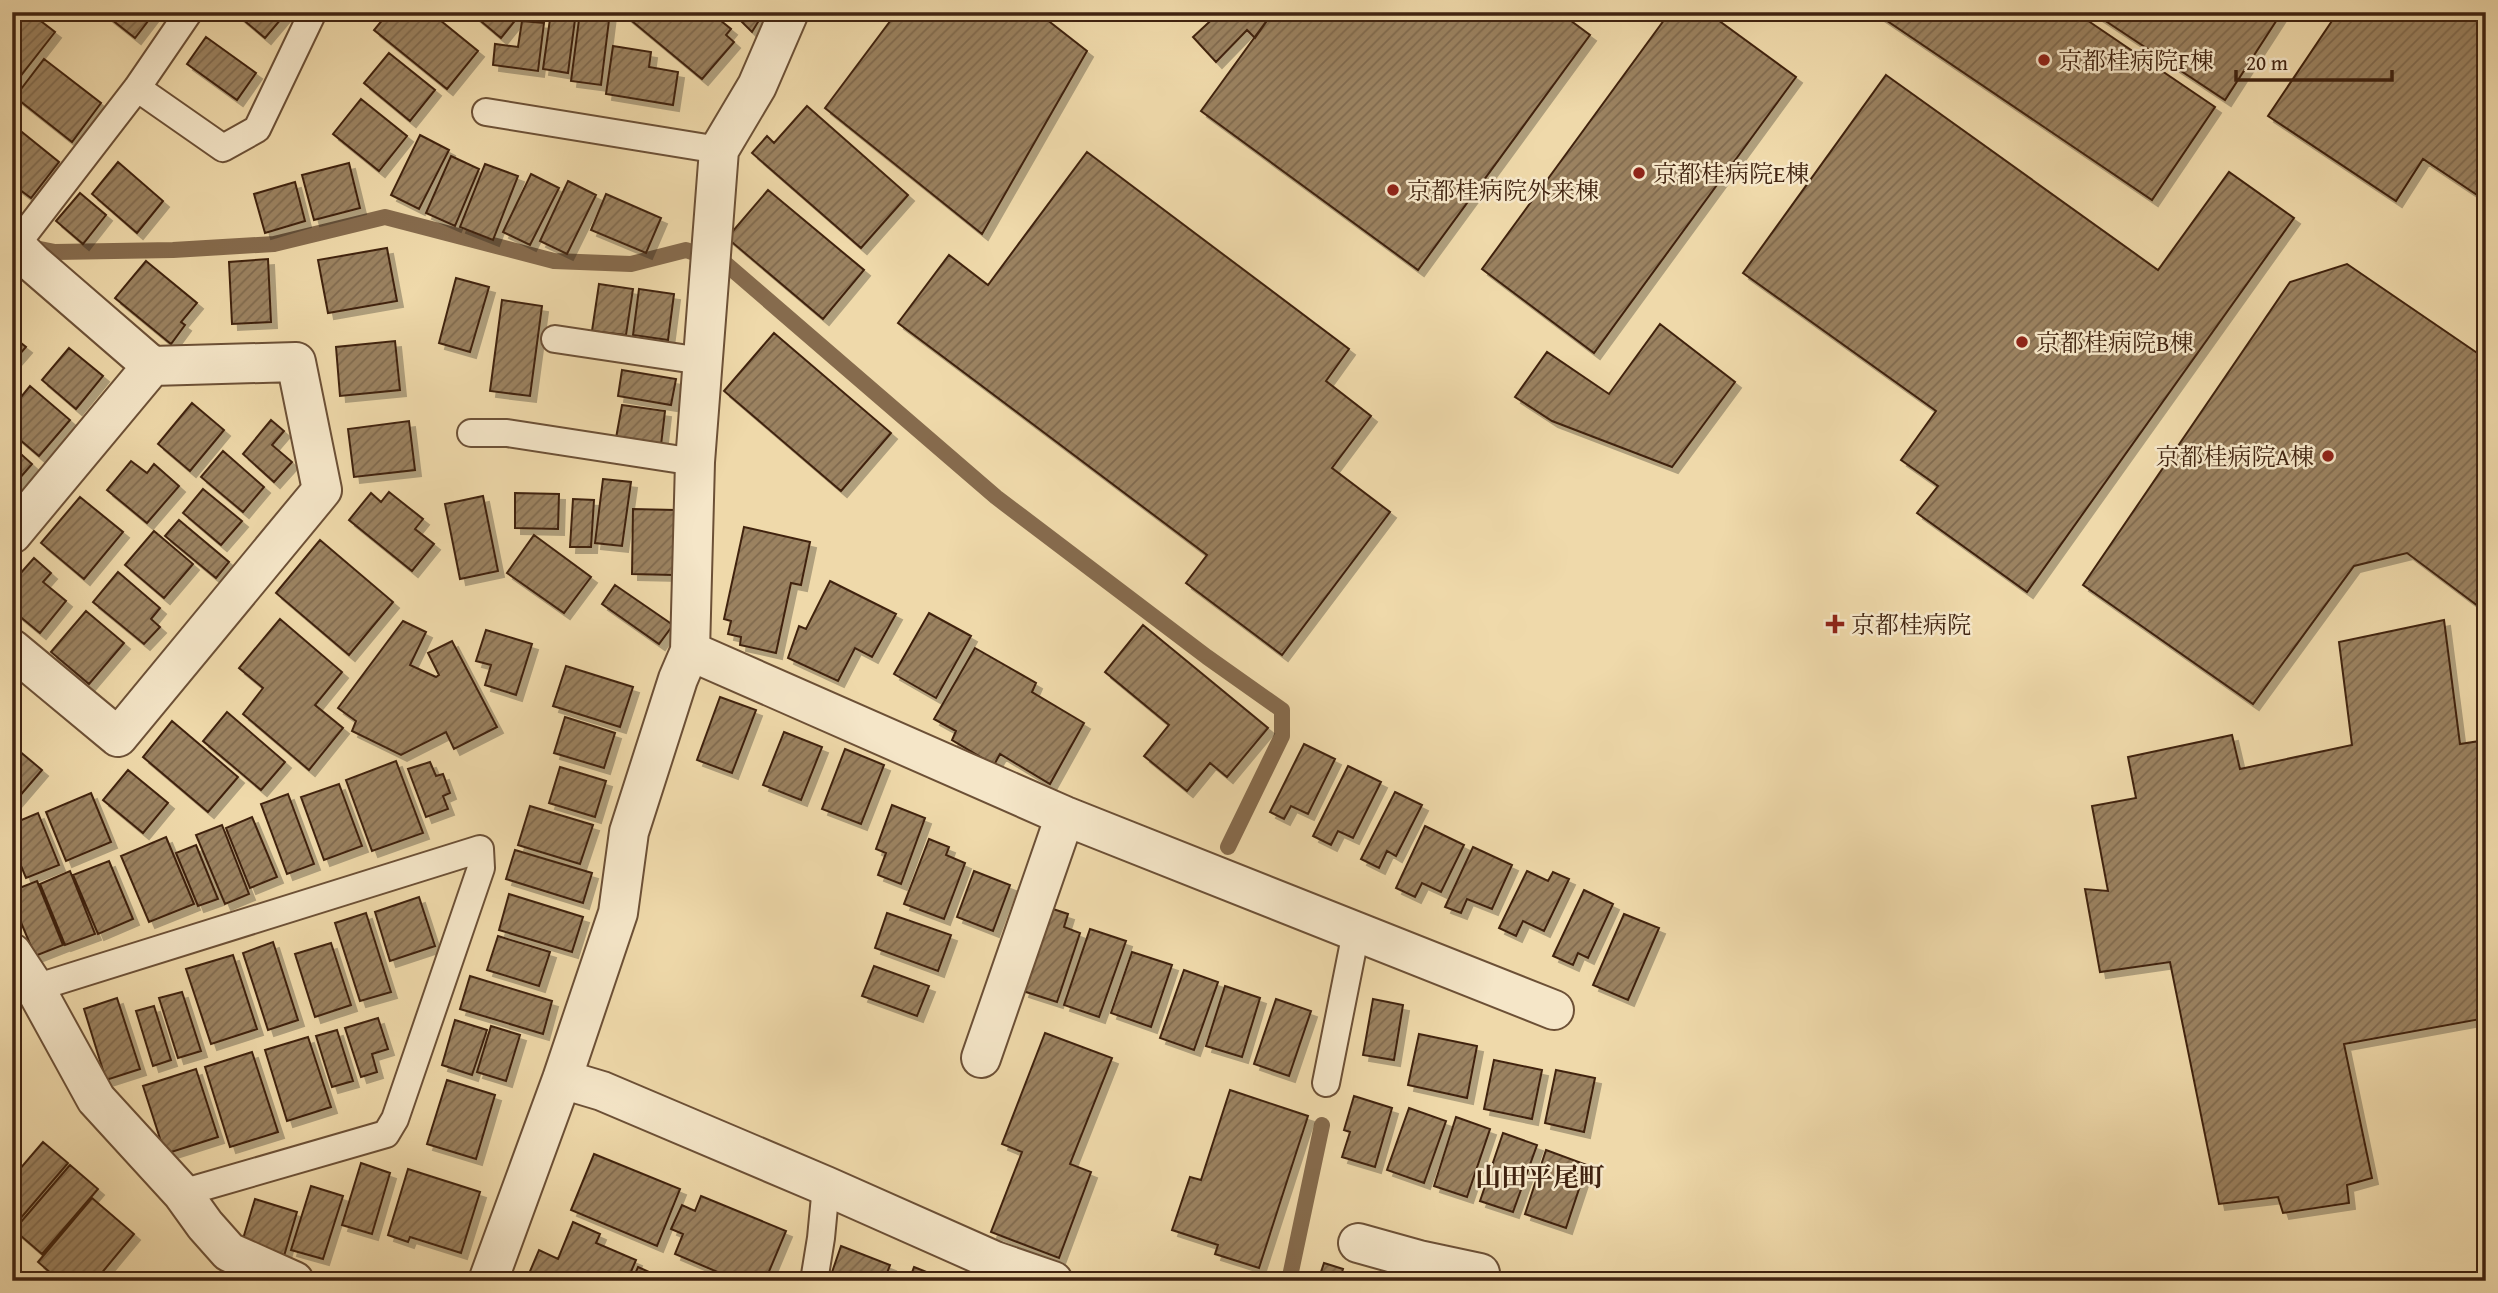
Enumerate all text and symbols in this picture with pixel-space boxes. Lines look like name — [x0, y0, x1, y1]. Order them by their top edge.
scale bar — [2236, 38, 2391, 82]
place label: 京都桂病院F棟 — [2058, 43, 2214, 78]
text: 20 m — [2246, 47, 2288, 78]
marker: 京都桂病院F棟 — [2036, 52, 2052, 68]
place label: 京都桂病院E棟 — [1653, 156, 1809, 191]
marker: 京都桂病院E棟 — [1631, 165, 1647, 181]
place label: 京都桂病院外来棟 — [1407, 173, 1599, 208]
marker: 京都桂病院外来棟 — [1385, 182, 1401, 198]
place label: 京都桂病院B棟 — [2036, 325, 2194, 360]
marker: 京都桂病院B棟 — [2014, 334, 2030, 350]
place label: 京都桂病院A棟 — [2155, 439, 2314, 474]
marker: 京都桂病院A棟 — [2320, 448, 2336, 464]
place label: 京都桂病院 — [1851, 607, 1971, 642]
marker: 京都桂病院 — [1825, 614, 1845, 634]
district label: 山田平尾町 — [1475, 1157, 1605, 1196]

